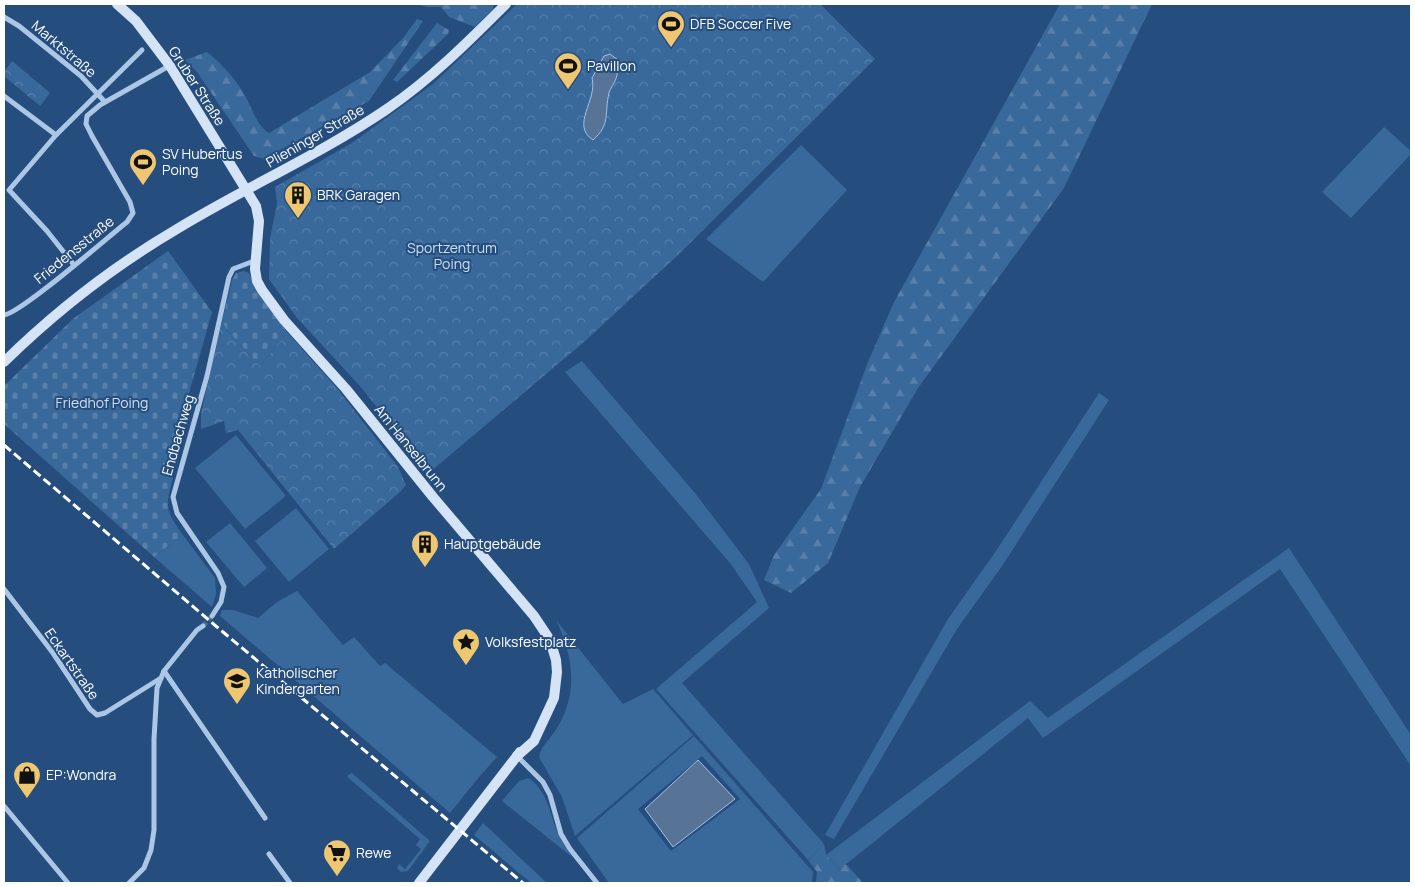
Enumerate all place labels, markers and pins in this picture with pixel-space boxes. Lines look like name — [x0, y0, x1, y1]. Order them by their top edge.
sports icon: DFB Soccer Five — [656, 9, 686, 48]
place label: DFB Soccer Five — [690, 14, 791, 33]
sports icon: Pavillon — [553, 51, 583, 90]
place label: Pavillon — [587, 56, 636, 75]
place label: SV Hubertus Poing — [162, 144, 242, 179]
sports icon: SV Hubertus Poing — [128, 147, 158, 186]
building icon: BRK Garagen — [283, 180, 313, 219]
place label: BRK Garagen — [317, 185, 400, 204]
building icon: Hauptgebäude — [410, 529, 440, 568]
place label: Hauptgebäude — [444, 534, 541, 553]
place icon: Volksfestplatz — [451, 627, 481, 666]
place label: Volksfestplatz — [485, 632, 577, 651]
place label: Katholischer Kindergarten — [256, 663, 340, 698]
school or university icon: Katholischer Kindergarten — [222, 666, 252, 705]
shop icon: EP:Wondra — [12, 760, 42, 799]
place label: EP:Wondra — [46, 765, 116, 784]
supermarket icon: Rewe — [322, 838, 352, 877]
place label: Rewe — [356, 843, 391, 862]

